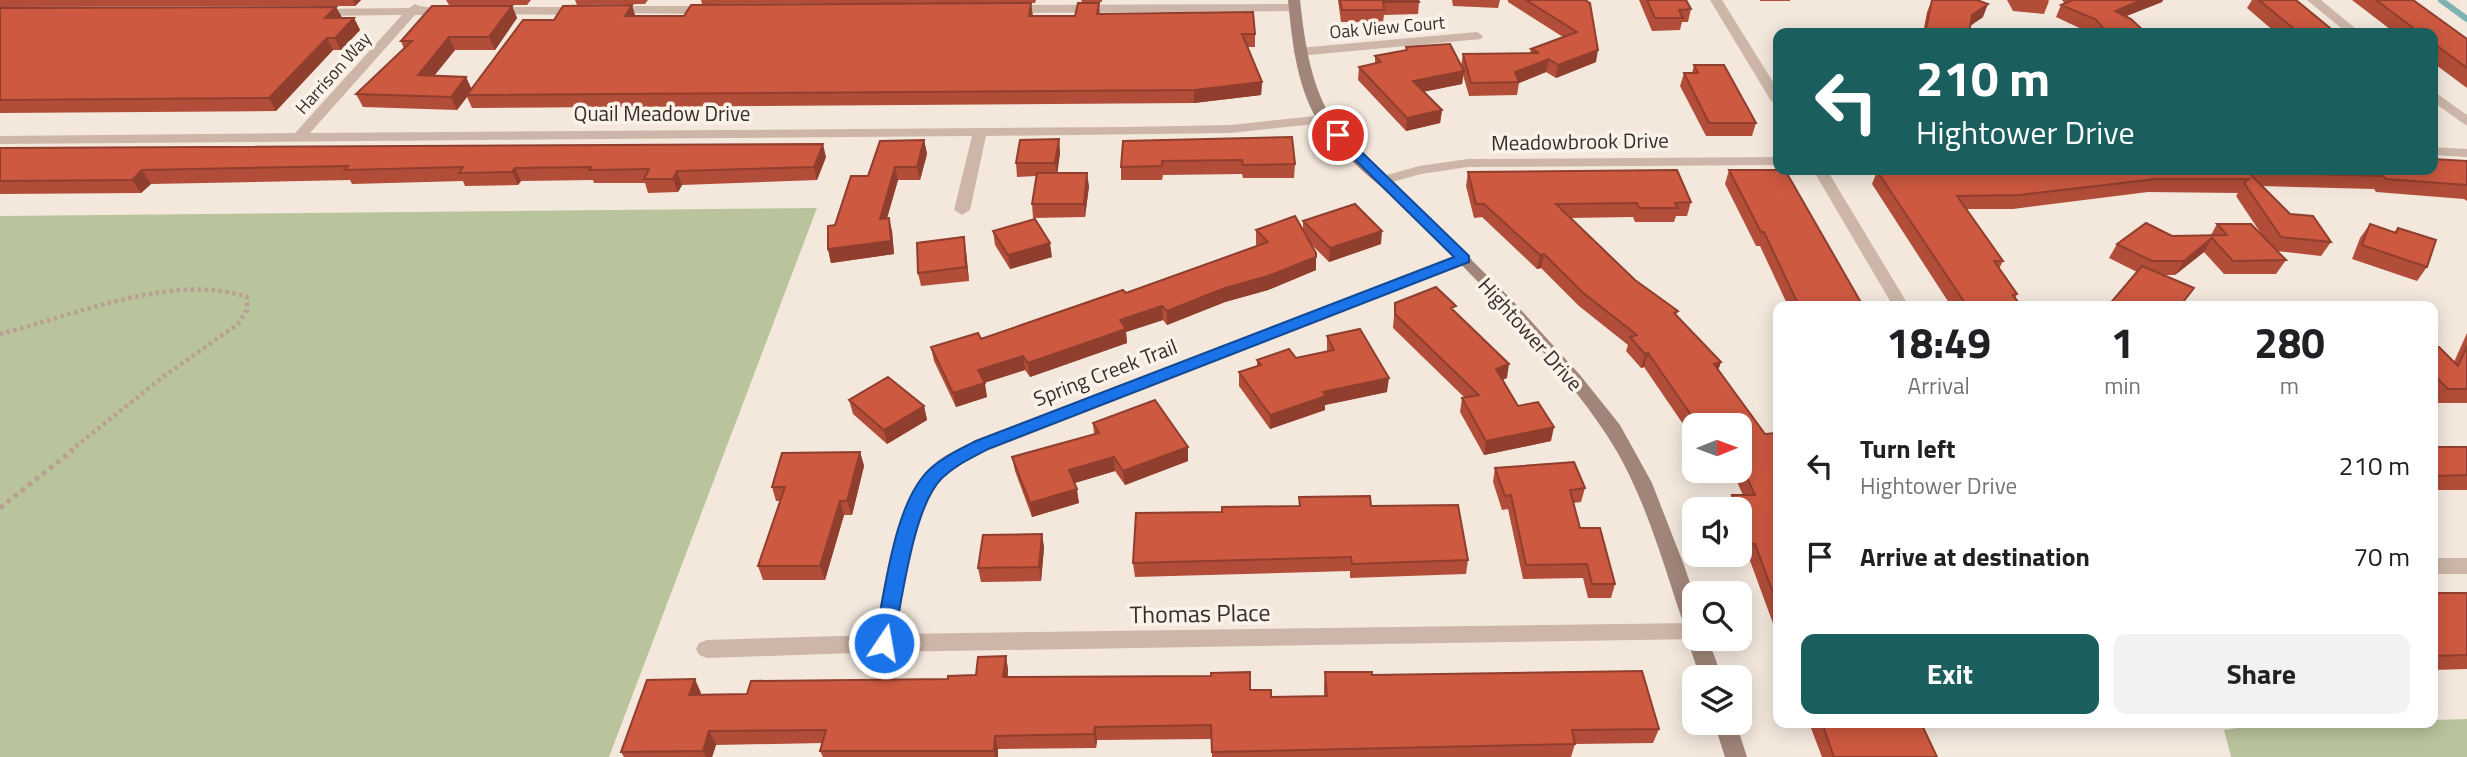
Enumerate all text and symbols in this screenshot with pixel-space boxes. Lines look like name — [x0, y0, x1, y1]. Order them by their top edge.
street label: Oak View Court — [1328, 8, 1447, 45]
street label: Harrison Way — [289, 26, 377, 120]
text: 210 m — [1916, 40, 2050, 115]
icon: left — [1801, 56, 1892, 147]
street label: Quail Meadow Drive — [574, 97, 750, 129]
pin — [1308, 105, 1368, 165]
text: Hightower Drive — [1916, 108, 2135, 156]
icon: arrive — [1319, 116, 1357, 154]
street label: Meadowbrook Drive — [1491, 123, 1669, 159]
street label: Hightower Drive — [1471, 270, 1591, 398]
text: 18:49 — [1886, 310, 1991, 374]
text: 1 — [2111, 310, 2134, 374]
text: 280 — [2254, 310, 2325, 374]
street label: Spring Creek Trail — [1028, 330, 1182, 414]
text: Arrival — [1907, 368, 1970, 403]
text: min — [2104, 368, 2141, 403]
text: m — [2280, 368, 2299, 403]
north arrow — [1682, 413, 1752, 483]
map controls — [1682, 413, 1752, 735]
text: Turn left — [1860, 429, 1955, 468]
text: 210 m — [2339, 446, 2410, 485]
icon: left — [1801, 447, 1839, 485]
text: Hightower Drive — [1860, 468, 2017, 503]
button: sound — [1682, 497, 1752, 567]
text: Arrive at destination — [1860, 537, 2090, 576]
text: 70 m — [2353, 537, 2410, 576]
icon: arrive — [1801, 538, 1839, 576]
button: search — [1682, 581, 1752, 651]
street label: Thomas Place — [1129, 594, 1271, 632]
position arrow — [847, 606, 921, 680]
button: Exit — [1801, 634, 2099, 714]
button: Share — [2113, 634, 2410, 714]
button: layers — [1682, 665, 1752, 735]

